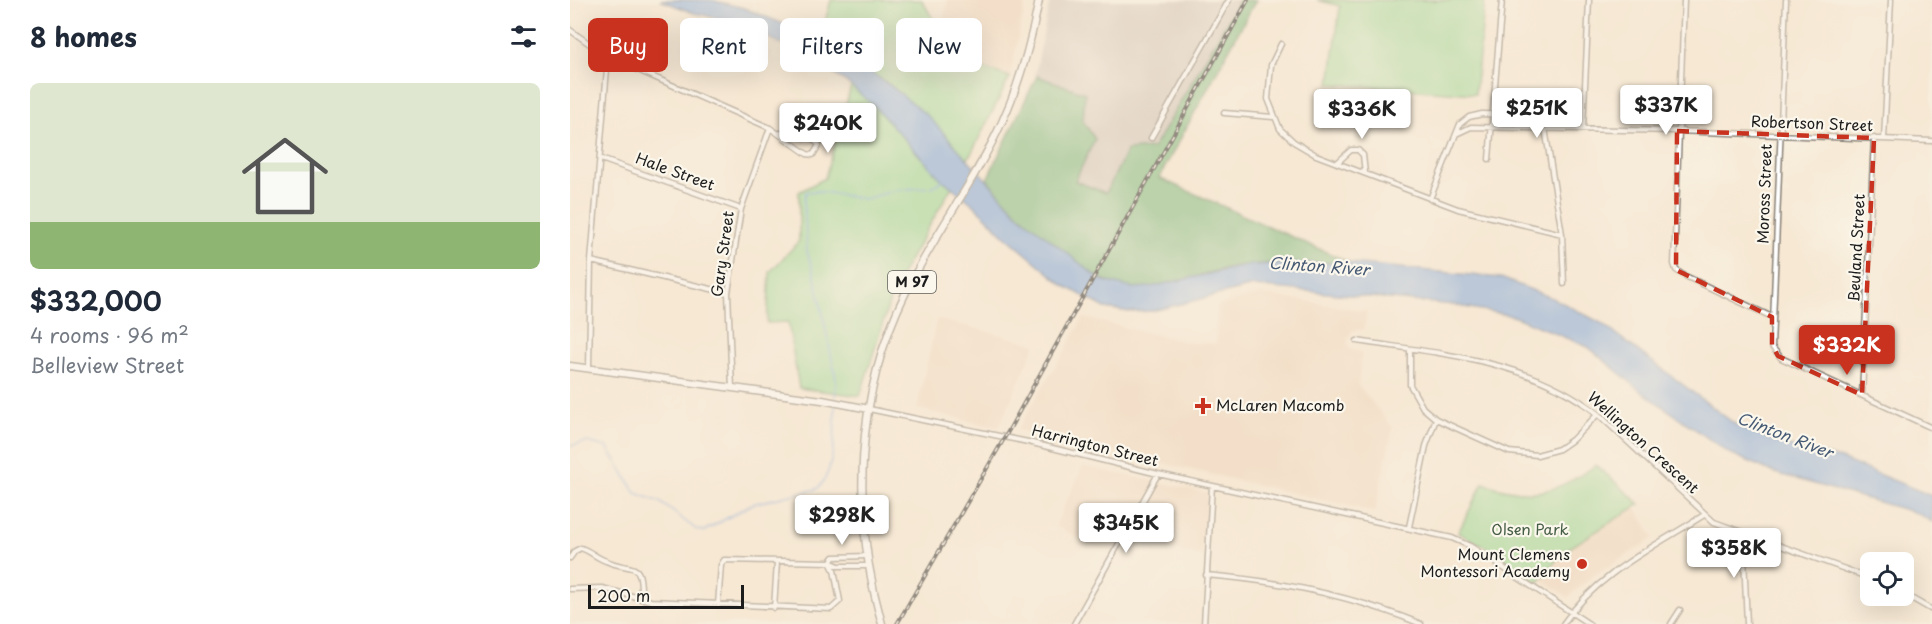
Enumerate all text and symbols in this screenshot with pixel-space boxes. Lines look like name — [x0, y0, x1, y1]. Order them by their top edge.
text: 8 homes — [30, 17, 137, 56]
chip: Buy — [588, 18, 668, 72]
chip: Rent — [680, 18, 768, 72]
chip: Filters — [780, 18, 884, 72]
chip: New — [896, 18, 982, 72]
icon: filters — [507, 20, 540, 53]
pin: $337K — [1624, 85, 1708, 136]
pin: $251K — [1495, 88, 1579, 139]
pin: $336K — [1320, 89, 1404, 140]
text: $337K — [1634, 89, 1698, 119]
text: $251K — [1506, 92, 1568, 122]
text: $336K — [1328, 93, 1396, 123]
pin: $240K — [786, 103, 870, 154]
text: $240K — [793, 107, 863, 137]
street label: Robertson Street — [1751, 109, 1873, 136]
icon: home — [231, 122, 339, 230]
street label: Moross Street — [1750, 144, 1777, 244]
street label: Hale Street — [633, 146, 718, 196]
street label: Beuland Street — [1841, 193, 1870, 303]
street label: Gary Street — [704, 209, 739, 298]
water label: Clinton River — [1268, 250, 1373, 281]
road number: M 97 — [888, 271, 936, 293]
text: $332,000 — [30, 281, 162, 320]
text: 4 rooms · 96 m² — [30, 320, 189, 350]
pin: $332K — [1805, 325, 1889, 376]
text: $332K — [1813, 329, 1881, 359]
text: Belleview Street — [30, 350, 184, 380]
street label: Wellington Crescent — [1583, 385, 1705, 498]
place label: McLaren Macomb — [1216, 393, 1344, 416]
marker: McLaren Macomb — [1194, 397, 1212, 415]
water label: Clinton River — [1734, 405, 1839, 464]
street label: Harrington Street — [1030, 418, 1161, 471]
pin: $298K — [800, 495, 884, 546]
text: $298K — [809, 499, 875, 529]
pin: $345K — [1084, 503, 1168, 554]
text: $345K — [1093, 507, 1159, 537]
park label: Olsen Park — [1491, 517, 1569, 540]
pin: $358K — [1692, 528, 1776, 579]
text: $358K — [1701, 532, 1767, 562]
place label: Mount Clemens Montessori Academy — [1420, 542, 1570, 582]
map controls — [1860, 552, 1914, 606]
button: locate — [1860, 552, 1914, 606]
marker: Mount Clemens Montessori Academy — [1575, 557, 1589, 571]
scale bar — [588, 582, 744, 610]
text: 200 m — [597, 583, 650, 607]

